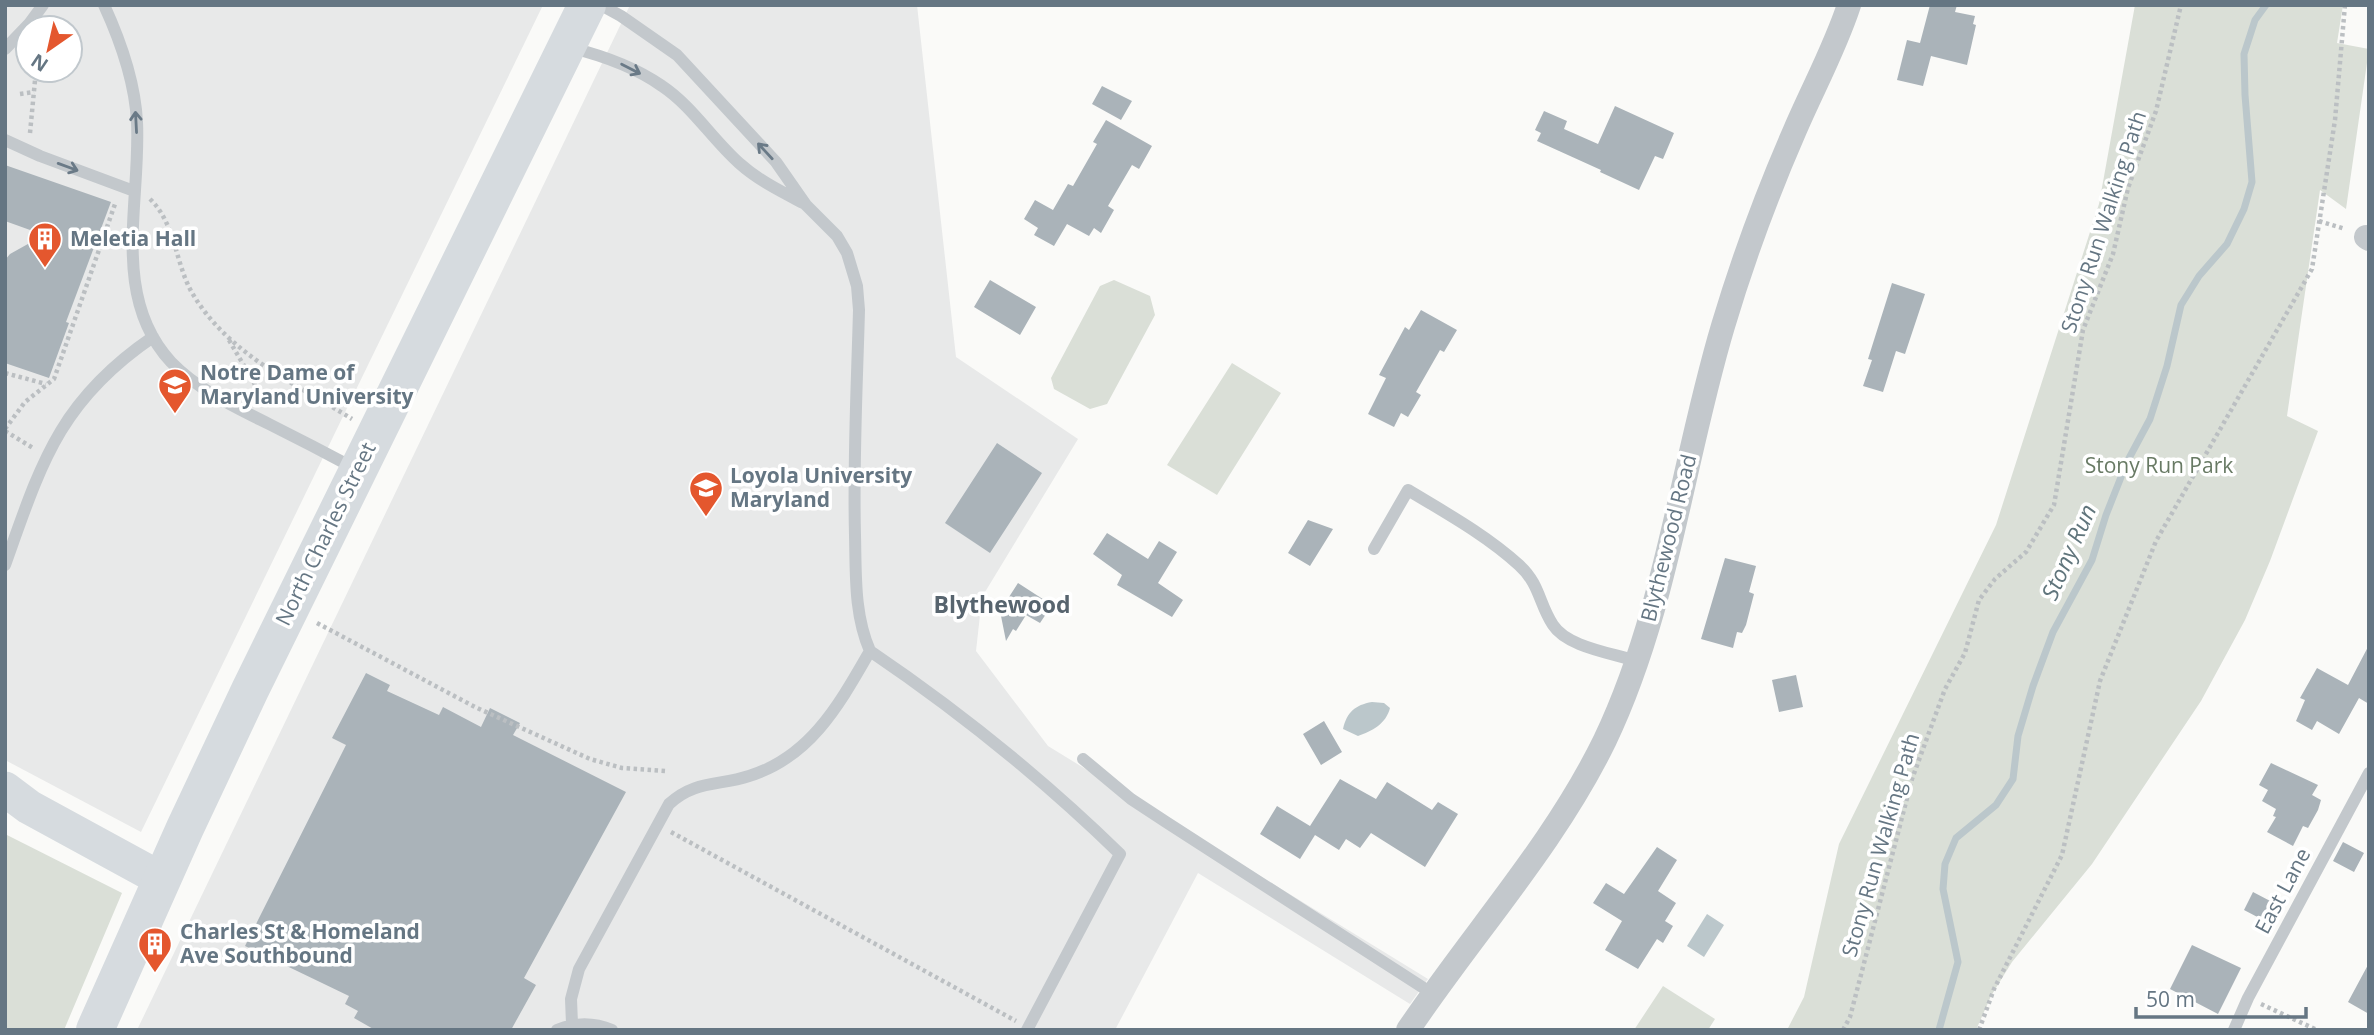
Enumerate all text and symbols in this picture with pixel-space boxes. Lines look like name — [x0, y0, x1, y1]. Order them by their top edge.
north arrow — [14, 14, 84, 84]
text: N — [26, 48, 53, 78]
one-way arrow — [620, 62, 641, 76]
street label: Stony Run Walking Path — [2054, 107, 2152, 336]
one-way arrow — [130, 111, 143, 134]
one-way arrow — [756, 143, 773, 160]
one-way arrow — [57, 161, 79, 174]
building icon: Meletia Hall — [26, 220, 64, 269]
place label: Meletia Hall — [70, 224, 196, 252]
place label: Notre Dame of Maryland University — [200, 358, 414, 410]
school or university icon: Notre Dame of Maryland University — [156, 366, 194, 415]
street label: North Charles Street — [269, 437, 382, 630]
street label: Blythewood Road — [1634, 451, 1702, 624]
park label: Stony Run Park — [2085, 451, 2233, 479]
place label: Loyola University Maryland — [730, 461, 912, 513]
school or university icon: Loyola University Maryland — [687, 469, 725, 518]
water label: Stony Run — [2033, 499, 2103, 605]
district label: Blythewood — [934, 588, 1070, 620]
street label: Stony Run Walking Path — [1835, 729, 1925, 960]
street label: East Lane — [2248, 843, 2316, 938]
place label: Charles St & Homeland Ave Southbound — [180, 917, 420, 969]
building icon: Charles St & Homeland Ave Southbound — [136, 925, 174, 974]
scale bar — [2136, 976, 2306, 1020]
text: 50 m — [2146, 985, 2195, 1013]

